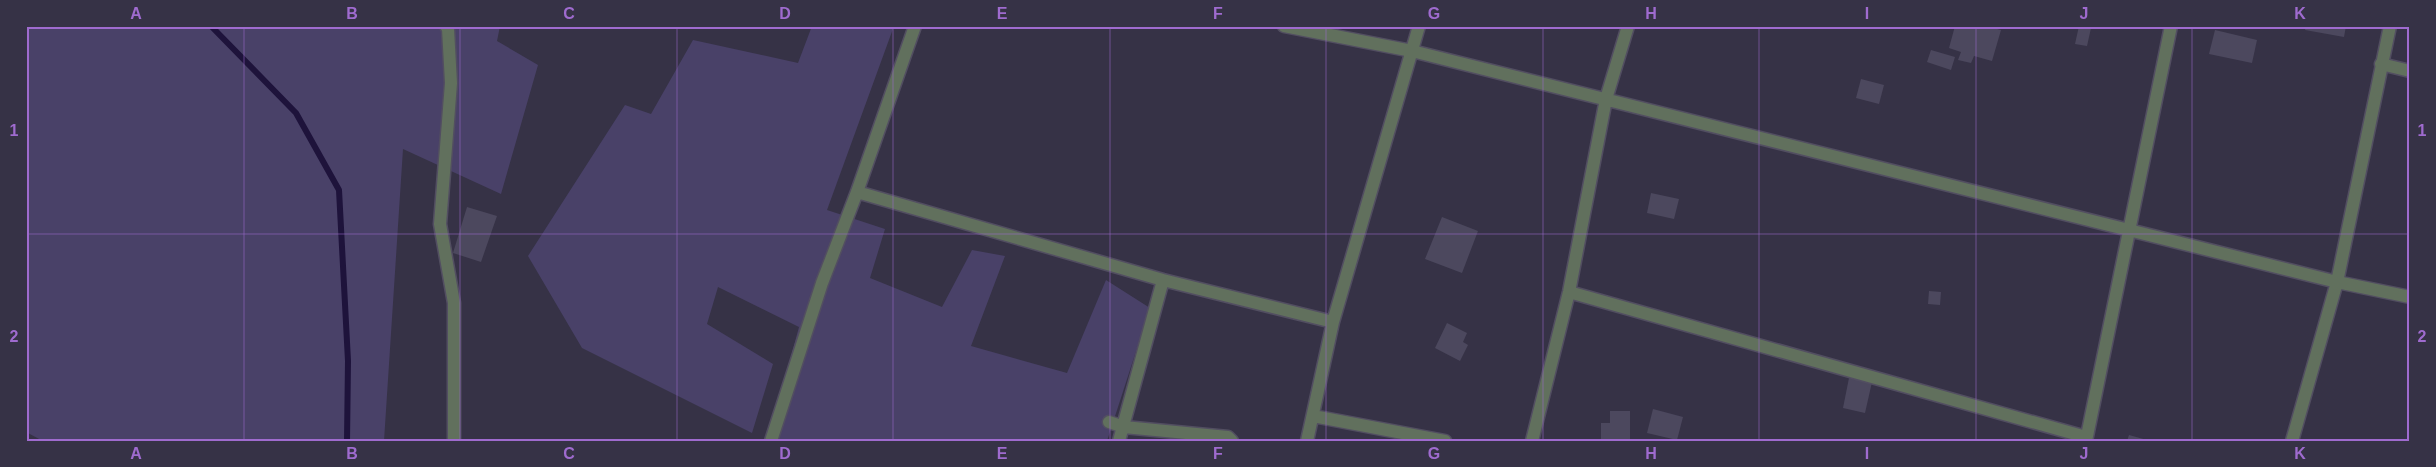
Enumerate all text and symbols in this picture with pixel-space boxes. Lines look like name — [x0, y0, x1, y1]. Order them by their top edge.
text: A — [130, 5, 142, 22]
text: B — [346, 5, 358, 22]
text: C — [563, 5, 575, 22]
text: D — [779, 5, 791, 22]
text: E — [997, 5, 1008, 22]
text: F — [1213, 5, 1223, 22]
text: G — [1428, 5, 1440, 22]
text: H — [1645, 5, 1657, 22]
text: I — [1865, 5, 1869, 22]
text: J — [2080, 5, 2088, 22]
text: K — [2294, 5, 2306, 22]
text: 1 — [10, 122, 19, 139]
text: 1 — [2418, 122, 2427, 139]
text: 2 — [10, 328, 19, 345]
text: 2 — [2418, 328, 2427, 345]
text: A — [130, 445, 142, 462]
text: B — [346, 445, 358, 462]
text: C — [563, 445, 575, 462]
text: D — [779, 445, 791, 462]
text: E — [997, 445, 1008, 462]
text: F — [1213, 445, 1223, 462]
text: G — [1428, 445, 1440, 462]
text: H — [1645, 445, 1657, 462]
text: I — [1865, 445, 1869, 462]
text: J — [2080, 445, 2088, 462]
text: K — [2294, 445, 2306, 462]

